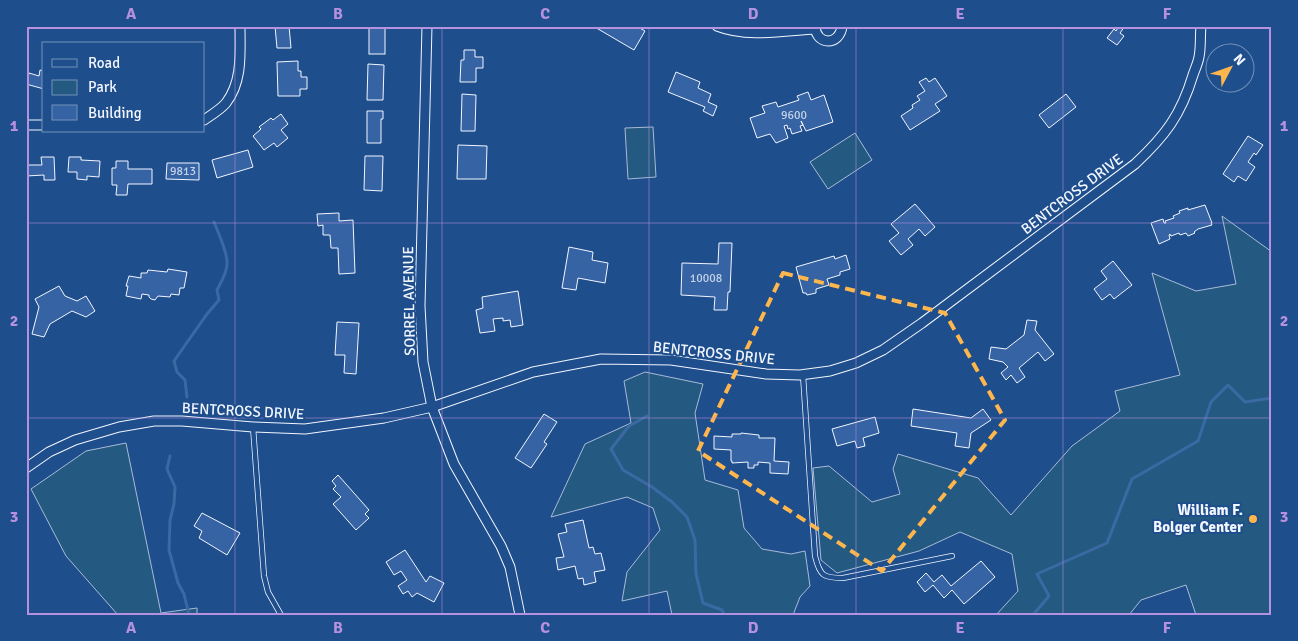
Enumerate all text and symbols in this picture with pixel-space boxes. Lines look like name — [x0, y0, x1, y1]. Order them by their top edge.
text: A — [126, 4, 137, 24]
text: B — [333, 4, 343, 24]
text: C — [540, 4, 550, 24]
text: D — [748, 4, 759, 24]
text: E — [955, 4, 965, 24]
text: F — [1163, 4, 1172, 24]
legend — [42, 42, 205, 132]
north arrow — [1206, 42, 1256, 92]
text: N — [1230, 51, 1249, 69]
text: Road — [88, 54, 120, 72]
text: Park — [88, 78, 117, 96]
text: Building — [88, 104, 142, 122]
house number: 9600 — [781, 108, 807, 123]
text: 1 — [10, 116, 19, 136]
text: 1 — [1280, 116, 1289, 136]
street label: BENTCROSS DRIVE — [1018, 150, 1126, 238]
house number: 9813 — [170, 164, 196, 179]
street label: SORREL AVENUE — [399, 246, 419, 356]
house number: 10008 — [690, 271, 722, 286]
text: 2 — [10, 311, 18, 331]
text: 2 — [1280, 311, 1288, 331]
street label: BENTCROSS DRIVE — [652, 338, 776, 368]
street label: BENTCROSS DRIVE — [181, 399, 305, 423]
place label: William F. Bolger Center — [1153, 501, 1243, 536]
text: 3 — [10, 507, 18, 527]
text: 3 — [1280, 507, 1288, 527]
marker: William F. Bolger Center — [1247, 513, 1259, 525]
text: A — [126, 618, 137, 638]
text: B — [333, 618, 343, 638]
text: C — [540, 618, 550, 638]
text: D — [748, 618, 759, 638]
text: E — [955, 618, 965, 638]
text: F — [1163, 618, 1172, 638]

